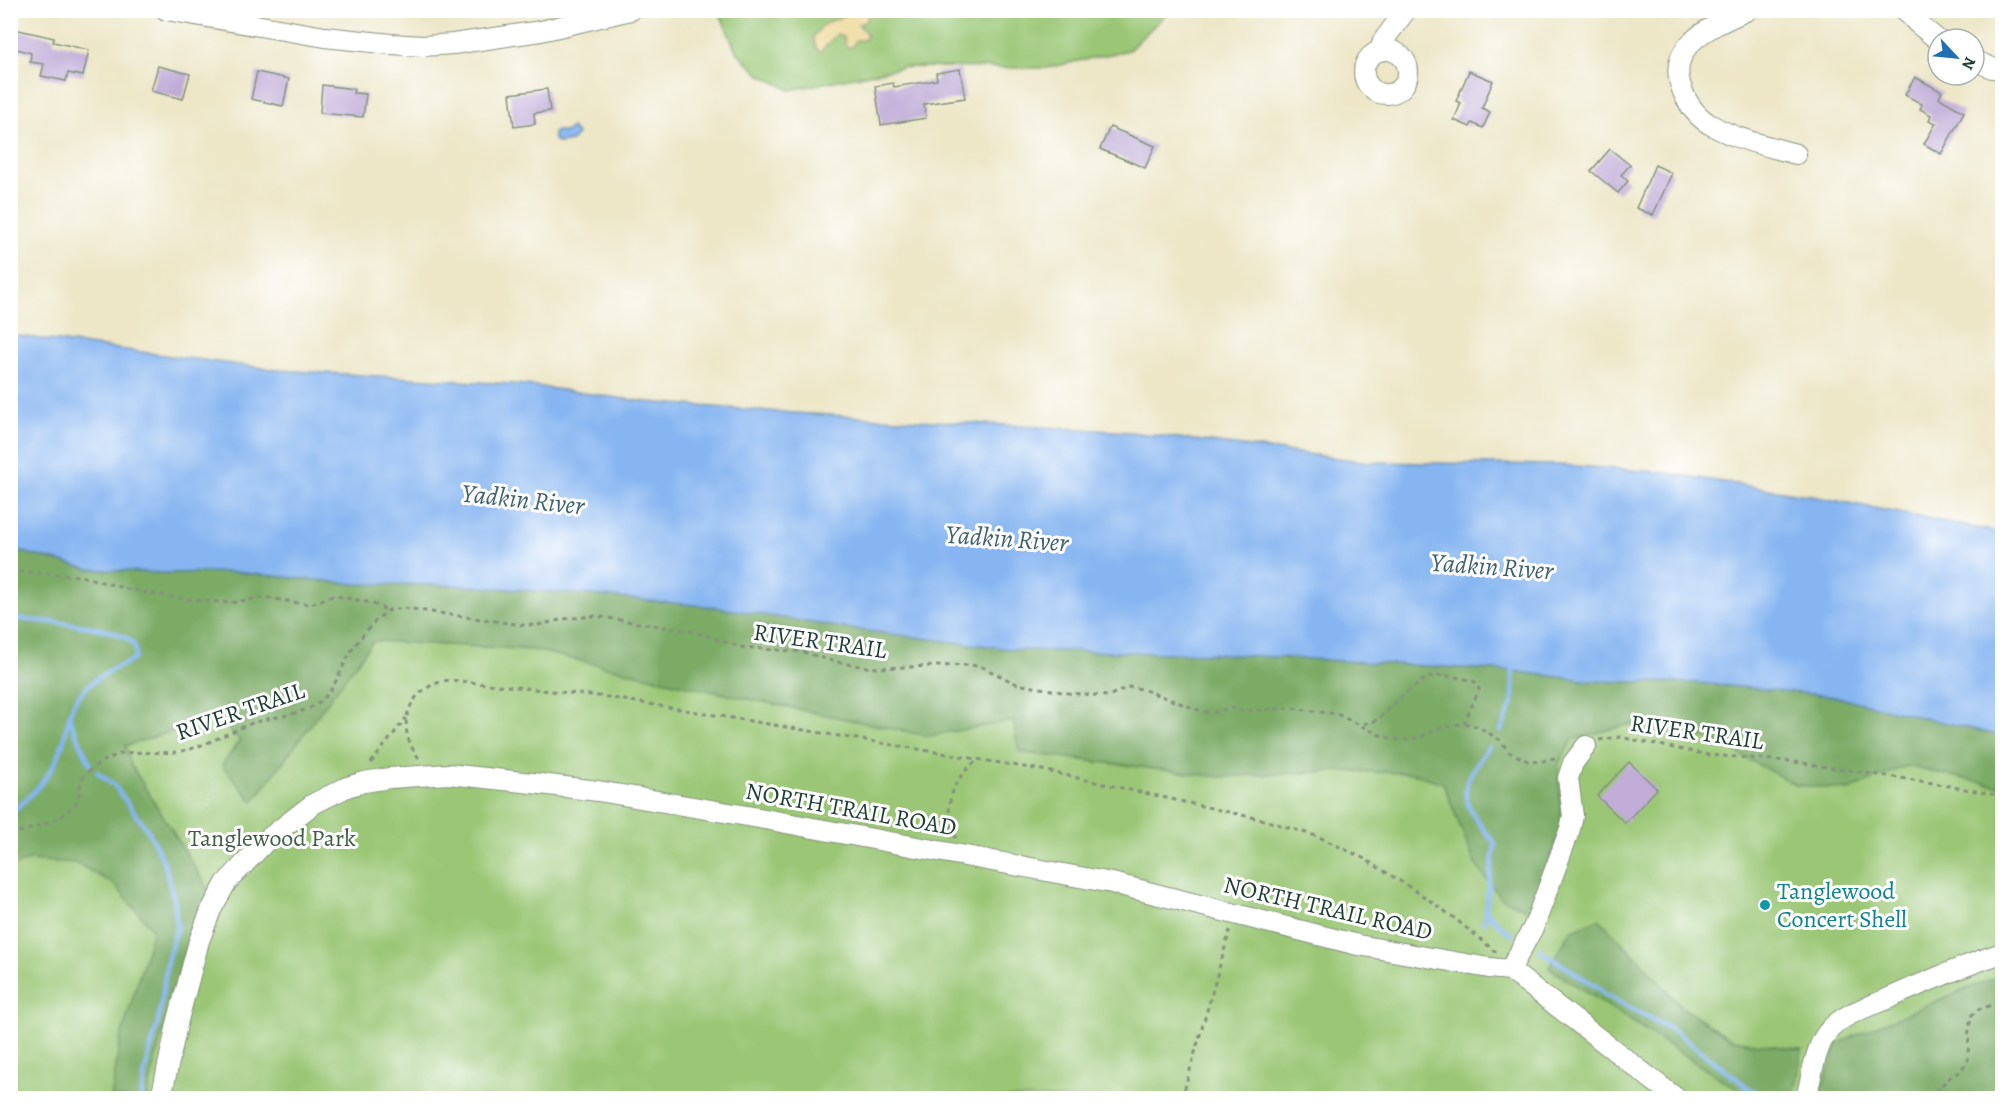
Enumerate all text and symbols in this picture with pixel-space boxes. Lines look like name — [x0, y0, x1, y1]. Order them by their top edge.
north arrow — [1926, 27, 1986, 87]
text: N — [1956, 53, 1981, 74]
water label: Yadkin River — [460, 476, 587, 523]
water label: Yadkin River — [945, 517, 1070, 560]
water label: Yadkin River — [1430, 545, 1555, 588]
street label: RIVER TRAIL — [751, 616, 889, 666]
street label: RIVER TRAIL — [171, 674, 309, 748]
street label: RIVER TRAIL — [1628, 707, 1766, 757]
street label: NORTH TRAIL ROAD — [743, 775, 959, 843]
park label: Tanglewood Park — [188, 822, 356, 854]
street label: NORTH TRAIL ROAD — [1220, 868, 1436, 948]
place label: Tanglewood Concert Shell — [1777, 875, 1907, 935]
marker: Tanglewood Concert Shell — [1758, 898, 1772, 912]

